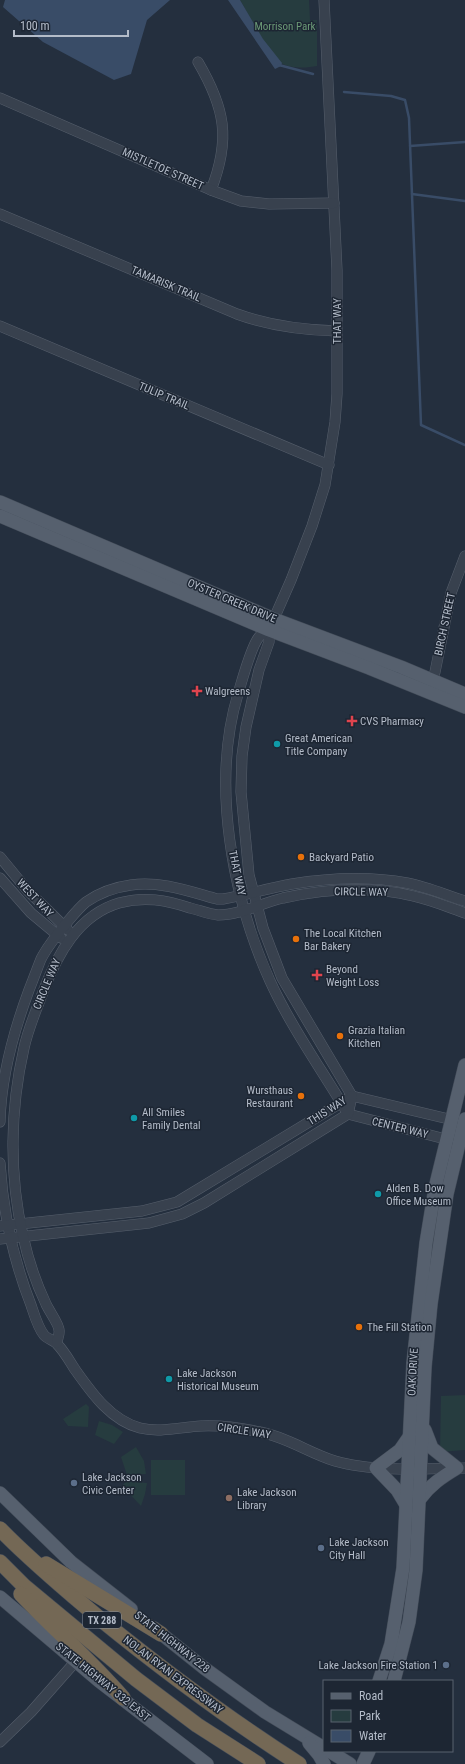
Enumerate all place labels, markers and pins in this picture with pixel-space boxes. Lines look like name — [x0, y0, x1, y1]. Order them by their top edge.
place label: Walgreens — [205, 685, 250, 698]
marker: Walgreens — [192, 686, 202, 696]
place label: CVS Pharmacy — [360, 715, 424, 728]
marker: CVS Pharmacy — [347, 716, 357, 726]
place label: Great American Title Company — [285, 732, 352, 758]
marker: Great American Title Company — [272, 739, 282, 749]
place label: Backyard Patio — [309, 851, 374, 864]
marker: Backyard Patio — [296, 852, 306, 862]
place label: The Local Kitchen Bar Bakery — [304, 927, 382, 953]
marker: The Local Kitchen Bar Bakery — [291, 934, 301, 944]
place label: Beyond Weight Loss — [326, 963, 379, 989]
marker: Beyond Weight Loss — [311, 969, 323, 981]
place label: Grazia Italian Kitchen — [348, 1024, 405, 1050]
marker: Grazia Italian Kitchen — [335, 1031, 345, 1041]
place label: Wursthaus Restaurant — [246, 1084, 293, 1110]
marker: Wursthaus Restaurant — [296, 1091, 306, 1101]
place label: All Smiles Family Dental — [142, 1106, 201, 1132]
marker: All Smiles Family Dental — [129, 1113, 139, 1123]
place label: Alden B. Dow Office Museum — [386, 1182, 451, 1208]
marker: Alden B. Dow Office Museum — [373, 1189, 383, 1199]
place label: The Fill Station — [367, 1321, 432, 1334]
marker: The Fill Station — [354, 1322, 364, 1332]
place label: Lake Jackson Historical Museum — [177, 1367, 259, 1393]
marker: Lake Jackson Historical Museum — [164, 1374, 174, 1384]
place label: Lake Jackson Civic Center — [82, 1471, 142, 1497]
marker: Lake Jackson Civic Center — [69, 1478, 79, 1488]
place label: Lake Jackson Library — [237, 1486, 297, 1512]
marker: Lake Jackson Library — [224, 1493, 234, 1503]
place label: Lake Jackson City Hall — [329, 1536, 389, 1562]
marker: Lake Jackson City Hall — [316, 1543, 326, 1553]
place label: Lake Jackson Fire Station 1 — [318, 1659, 438, 1672]
marker: Lake Jackson Fire Station 1 — [441, 1660, 451, 1670]

